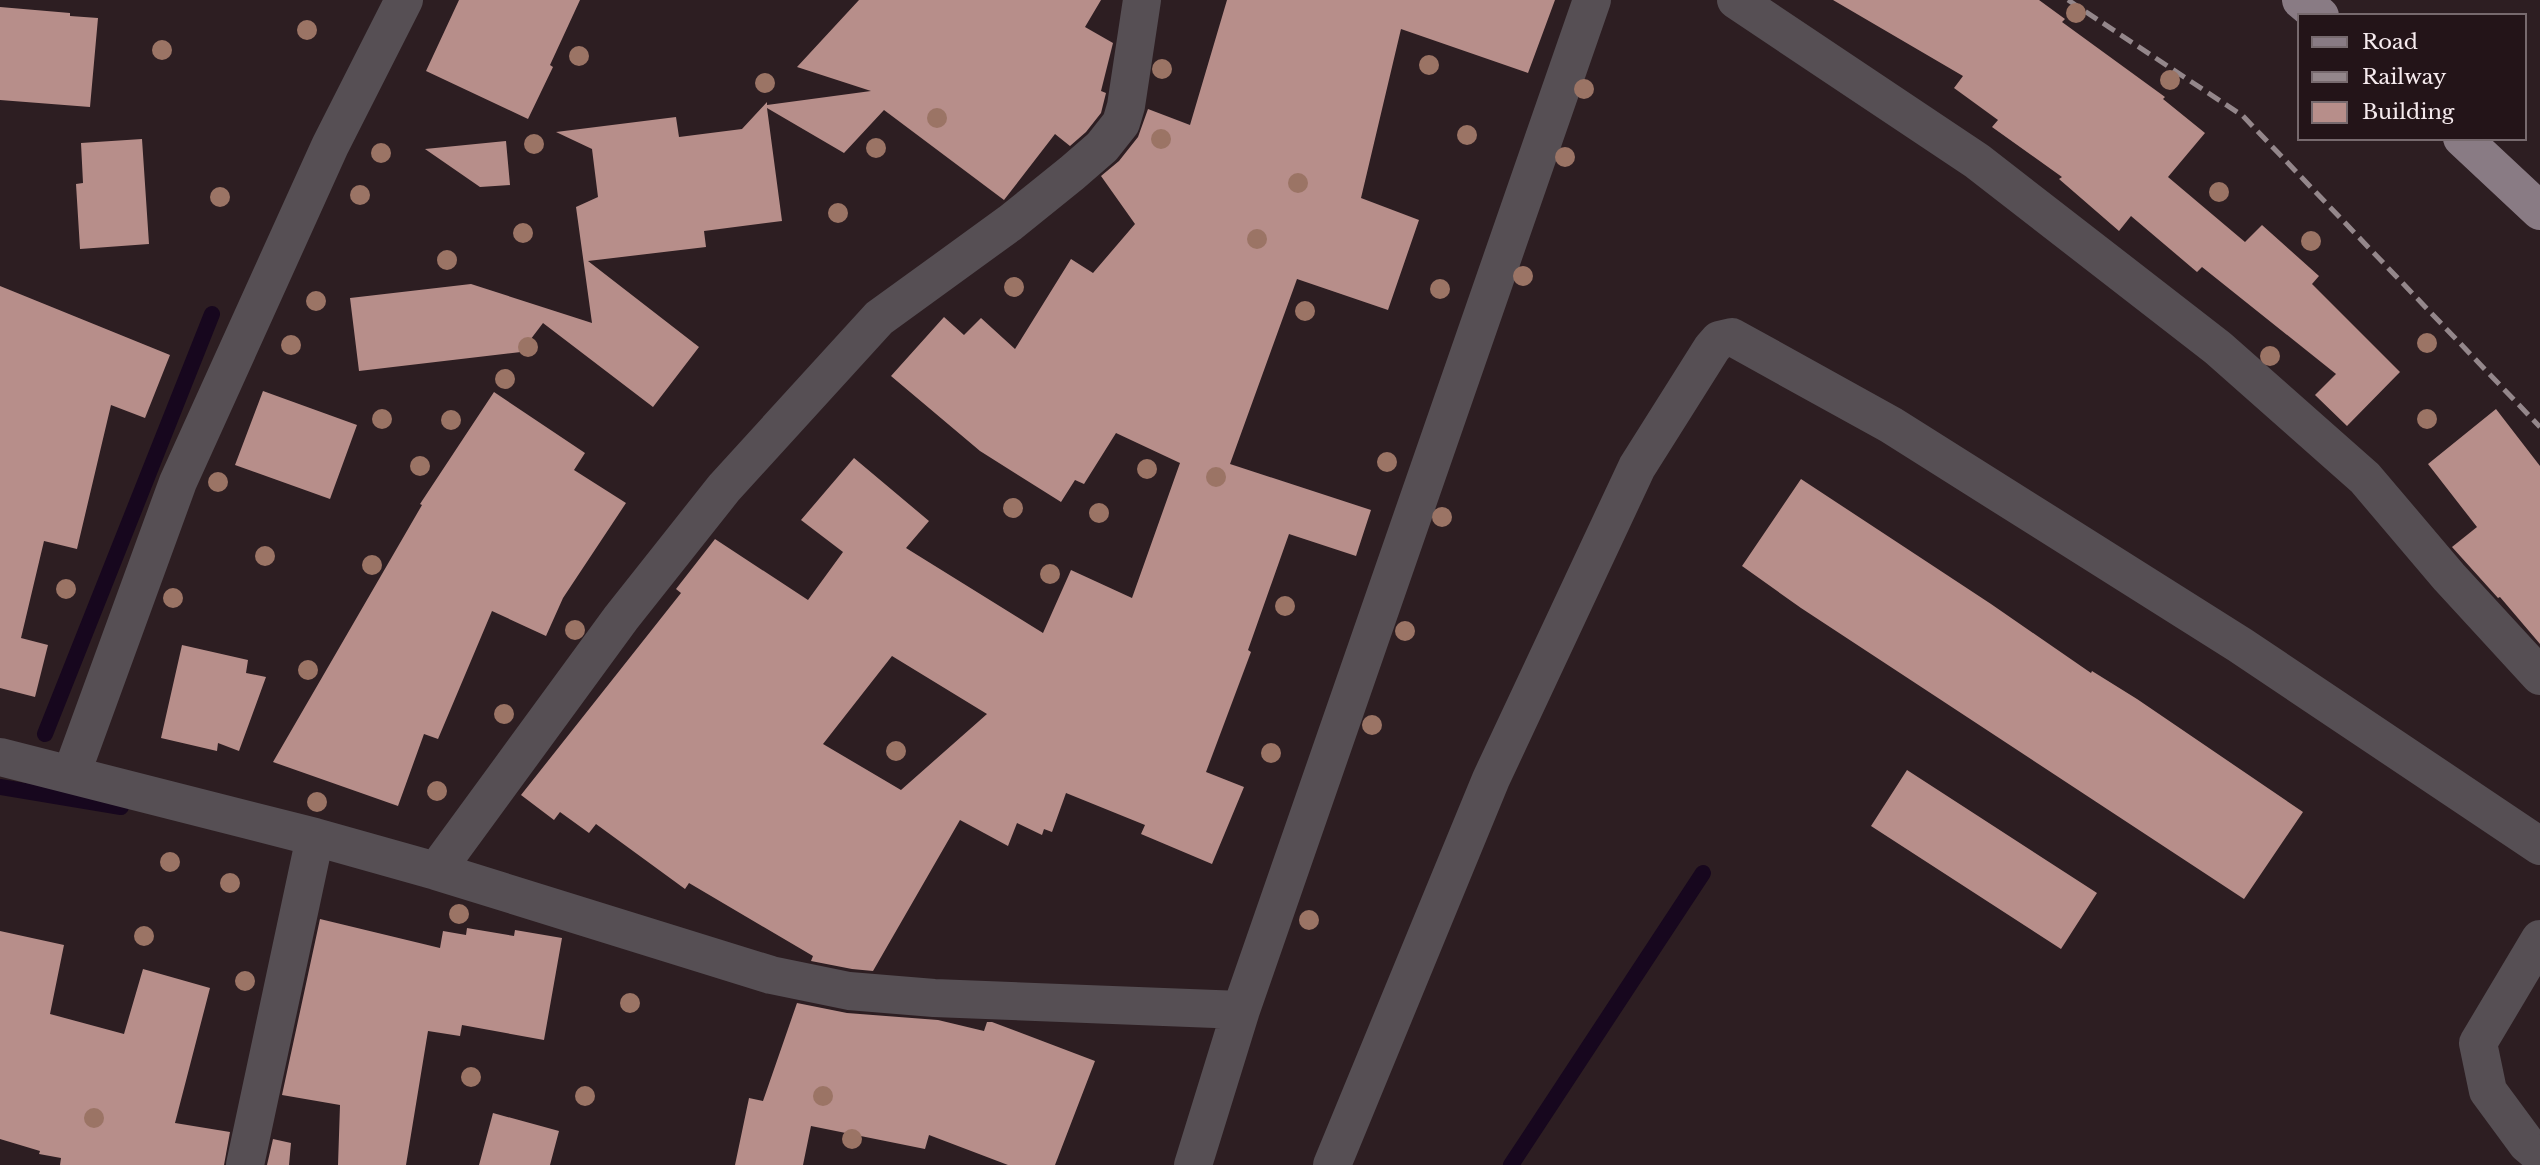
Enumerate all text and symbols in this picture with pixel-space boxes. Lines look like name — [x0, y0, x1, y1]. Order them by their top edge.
legend — [2298, 14, 2526, 140]
text: Road — [2362, 29, 2418, 55]
text: Railway — [2362, 64, 2447, 90]
text: Building — [2362, 99, 2455, 125]

